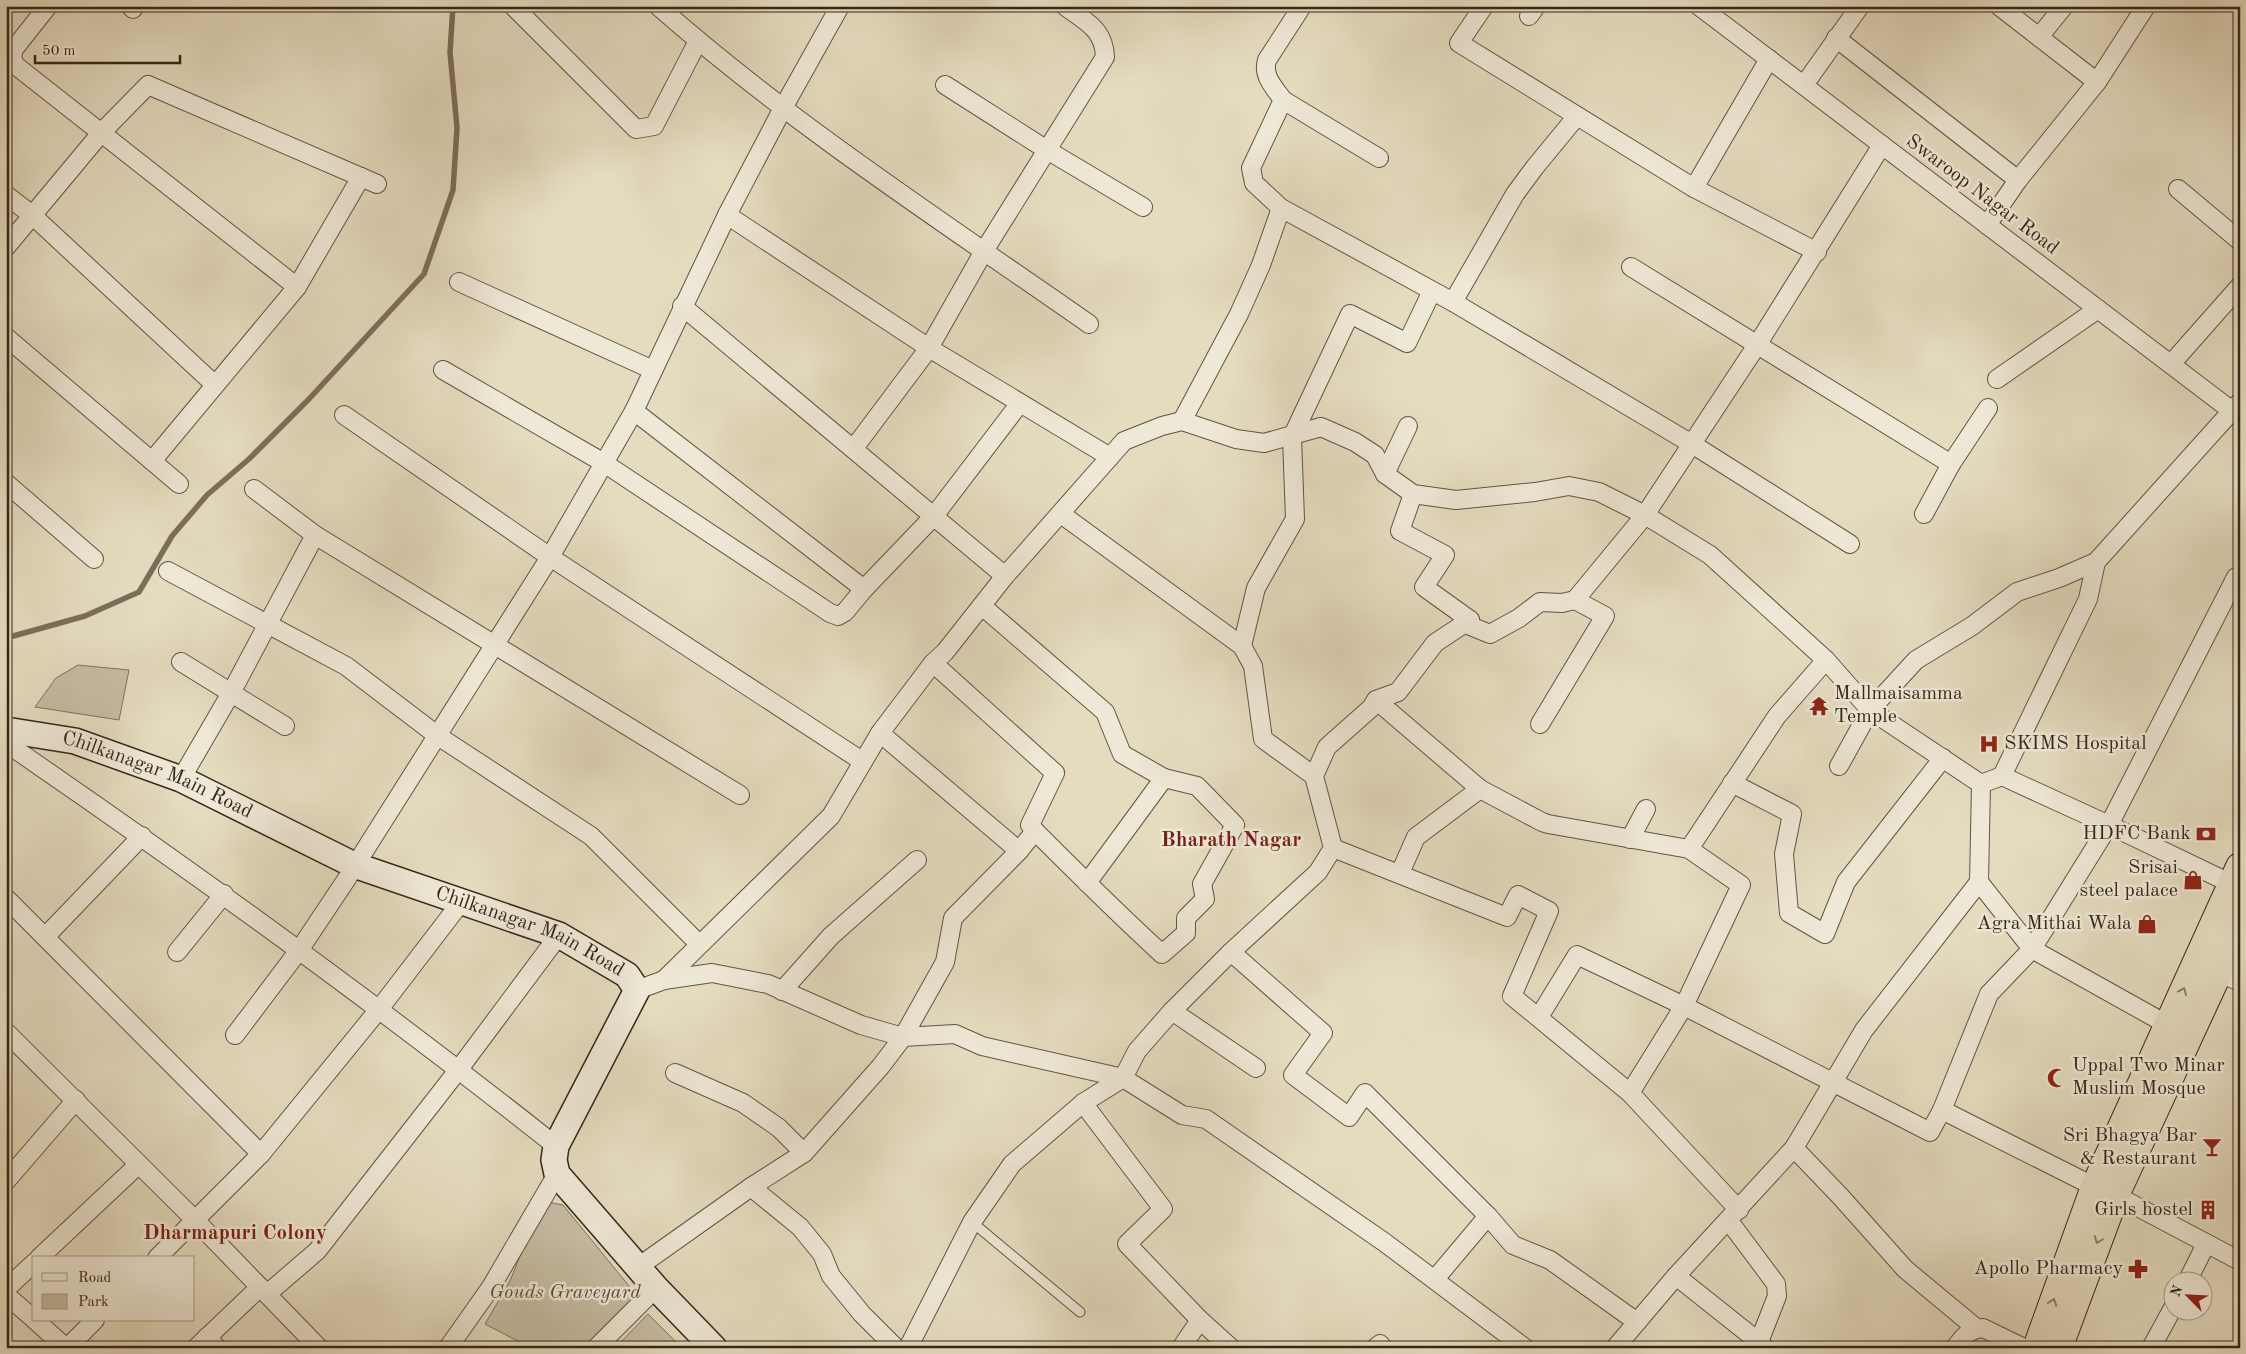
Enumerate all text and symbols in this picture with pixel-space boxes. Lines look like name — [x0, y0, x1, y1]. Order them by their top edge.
scale bar — [35, 32, 180, 64]
text: 50 m — [42, 44, 76, 59]
street label: Swaroop Nagar Road — [1902, 131, 2062, 259]
place label: Mallmaisamma Temple — [1834, 684, 1963, 727]
temple icon: Mallmaisamma Temple — [1808, 695, 1830, 717]
street label: Chilkanagar Main Road — [61, 729, 256, 823]
hospital icon: SKIMS Hospital — [1978, 733, 2000, 755]
place label: SKIMS Hospital — [2004, 734, 2147, 754]
bank icon: HDFC Bank — [2195, 823, 2217, 845]
place label: HDFC Bank — [2082, 824, 2191, 844]
district label: Bharath Nagar — [1161, 830, 1301, 851]
place label: Srisai steel palace — [2079, 858, 2178, 901]
shop icon: Srisai steel palace — [2182, 869, 2204, 891]
street label: Chilkanagar Main Road — [433, 883, 627, 981]
shop icon: Agra Mithai Wala — [2136, 913, 2158, 935]
place label: Agra Mithai Wala — [1976, 914, 2132, 934]
one-way arrow — [2177, 987, 2188, 996]
place label: Uppal Two Minar Muslim Mosque — [2072, 1056, 2225, 1099]
mosque icon: Uppal Two Minar Muslim Mosque — [2046, 1067, 2068, 1089]
place label: Sri Bhagya Bar & Restaurant — [2063, 1126, 2197, 1169]
bar icon: Sri Bhagya Bar & Restaurant — [2201, 1136, 2223, 1158]
building icon: Girls hostel — [2197, 1199, 2219, 1221]
place label: Girls hostel — [2094, 1200, 2193, 1220]
district label: Dharmapuri Colony — [143, 1223, 327, 1244]
one-way arrow — [2094, 1236, 2104, 1244]
legend — [32, 1256, 195, 1322]
pharmacy icon: Apollo Pharmacy — [2127, 1258, 2149, 1280]
place label: Apollo Pharmacy — [1973, 1259, 2123, 1279]
text: Road — [78, 1271, 112, 1286]
north arrow — [2164, 1272, 2214, 1322]
park label: Gouds Graveyard — [489, 1283, 641, 1303]
text: N — [2168, 1283, 2186, 1299]
text: Park — [78, 1295, 109, 1310]
one-way arrow — [2047, 1298, 2057, 1307]

